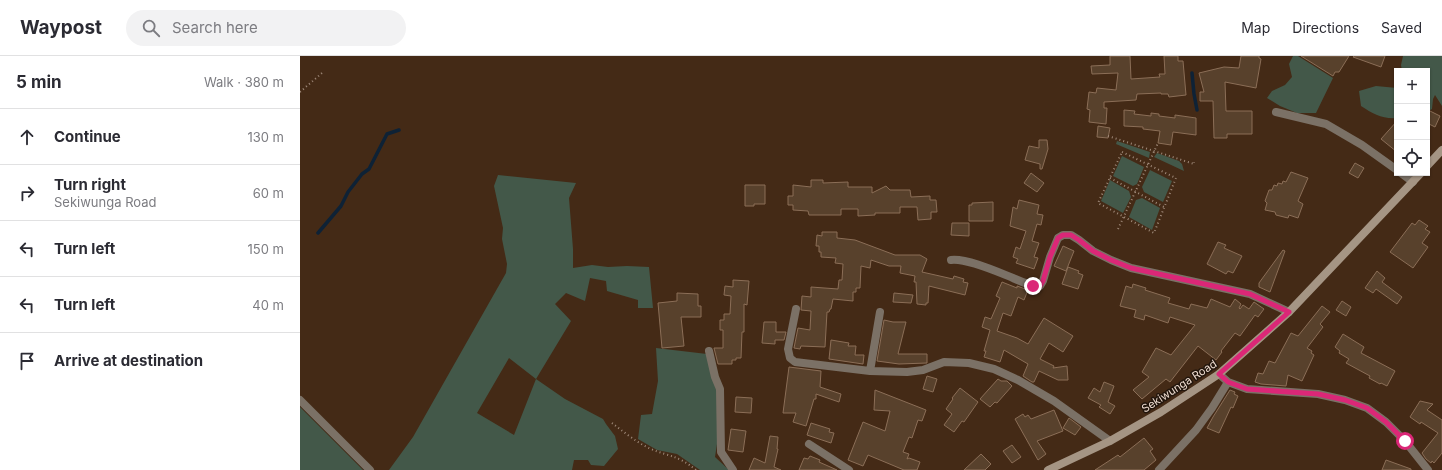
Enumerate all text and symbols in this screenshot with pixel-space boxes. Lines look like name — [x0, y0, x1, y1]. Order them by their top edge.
search box — [126, 10, 406, 46]
text: Waypost — [20, 16, 102, 39]
icon: search — [140, 17, 162, 39]
text: Search here — [172, 18, 258, 37]
text: Map — [1241, 19, 1270, 36]
text: Directions — [1292, 19, 1359, 36]
text: Saved — [1381, 19, 1422, 36]
map controls — [1394, 68, 1430, 176]
button: + — [1394, 68, 1430, 104]
text: 5 min — [16, 72, 62, 92]
text: Walk · 380 m — [204, 74, 284, 90]
button: − — [1394, 104, 1430, 140]
icon: ahead — [16, 126, 38, 148]
text: Continue — [54, 127, 121, 146]
text: 130 m — [247, 129, 284, 145]
button: locate — [1394, 140, 1430, 176]
text: Turn right — [54, 175, 126, 194]
icon: right — [16, 182, 38, 204]
text: 60 m — [253, 185, 284, 201]
text: Sekiwunga Road — [54, 194, 157, 210]
icon: left — [16, 238, 38, 260]
text: Turn left — [54, 239, 115, 258]
text: 150 m — [248, 241, 284, 257]
route end — [1024, 277, 1042, 295]
icon: left — [16, 294, 38, 316]
text: Turn left — [54, 295, 115, 314]
text: 40 m — [252, 297, 284, 313]
icon: arrive — [16, 350, 38, 372]
text: Arrive at destination — [54, 351, 203, 370]
street label: Sekiwunga Road — [1139, 357, 1219, 415]
route start — [1396, 432, 1414, 450]

